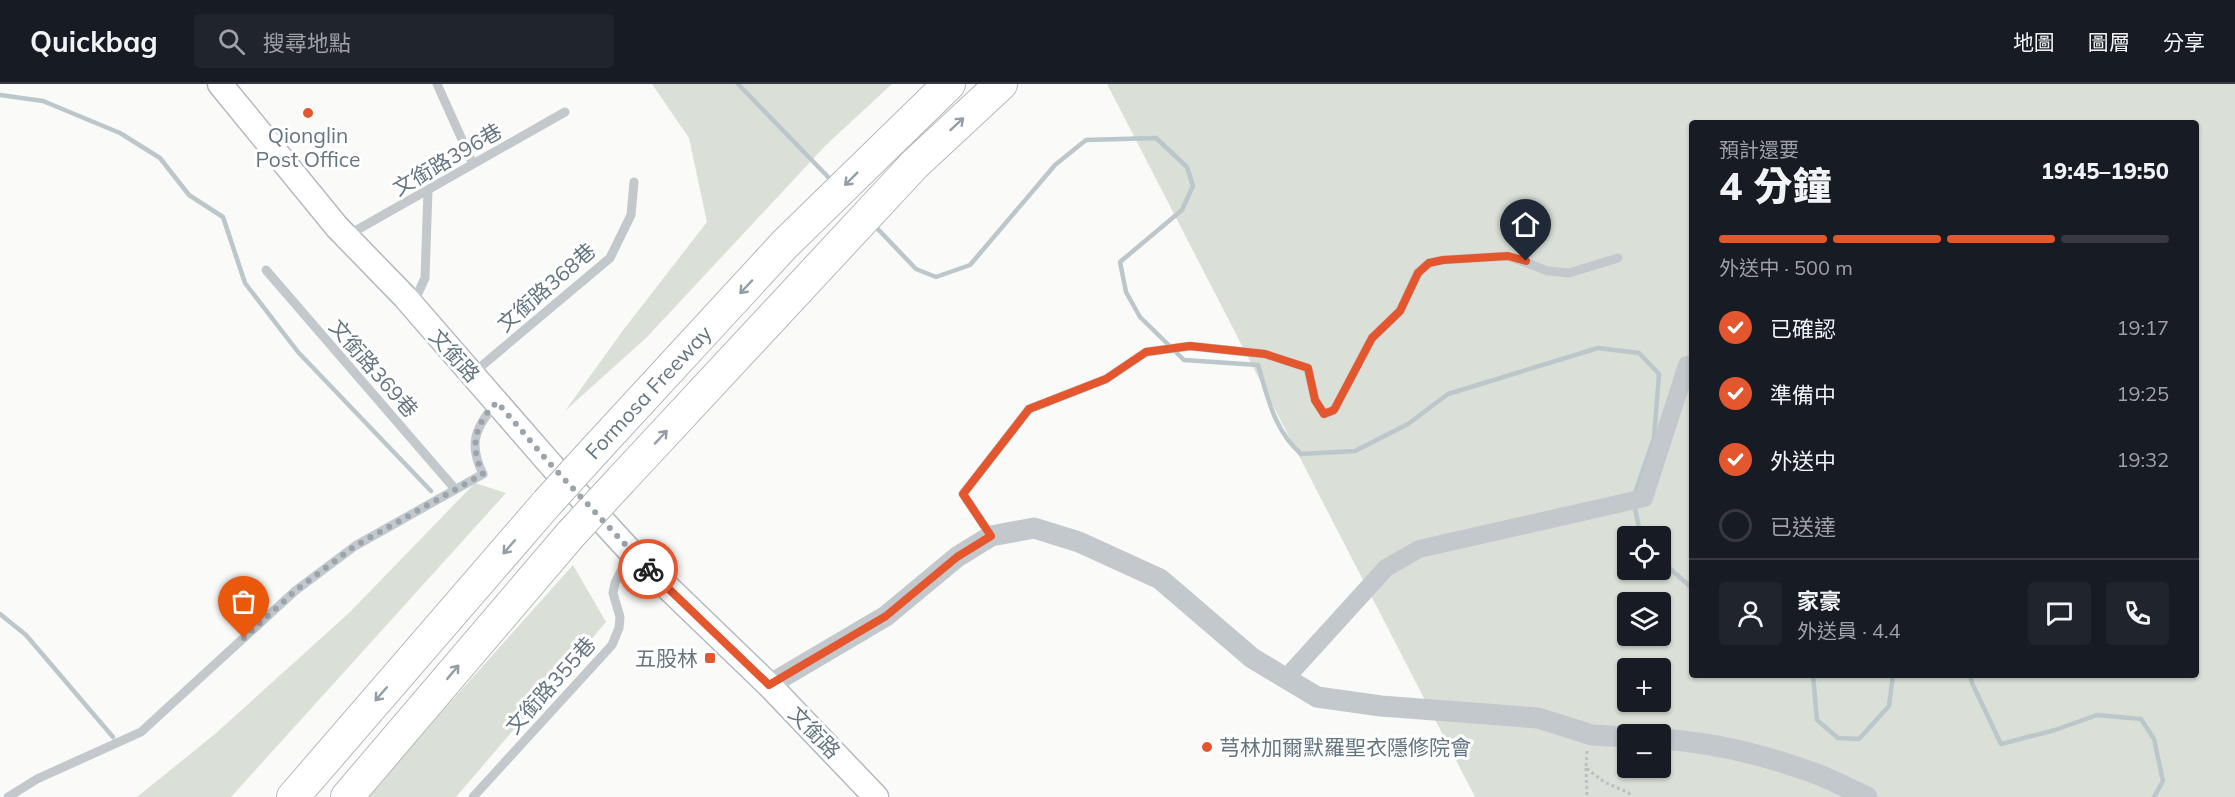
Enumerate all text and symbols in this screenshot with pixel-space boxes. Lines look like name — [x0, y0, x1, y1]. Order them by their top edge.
search box — [194, 14, 614, 68]
text: Quickbag — [30, 24, 158, 59]
icon: search — [215, 25, 248, 58]
text: 搜尋地點 — [263, 29, 351, 57]
text: 地圖 — [2013, 29, 2055, 55]
text: 圖層 — [2088, 29, 2130, 55]
text: 分享 — [2163, 29, 2205, 55]
marker: Qionglin Post Office — [301, 106, 315, 120]
street label: 文銜路396巷 — [388, 117, 506, 201]
one-way arrow — [950, 117, 965, 131]
place label: Qionglin Post Office — [256, 122, 360, 172]
text: 預計還要 — [1719, 137, 1799, 162]
text: 19:45–19:50 — [2041, 157, 2169, 185]
text: 4 分鐘 — [1719, 161, 1831, 210]
one-way arrow — [843, 172, 858, 187]
pin — [1500, 199, 1551, 261]
icon: home — [1509, 208, 1542, 241]
street label: 文銜路368巷 — [492, 237, 600, 337]
text: 外送中 · 500 m — [1719, 255, 1853, 280]
one-way arrow — [739, 279, 753, 294]
icon: check — [1719, 311, 1752, 344]
street label: 文銜路369巷 — [324, 314, 424, 422]
text: 已確認 — [1770, 315, 1836, 343]
text: 19:17 — [2116, 315, 2169, 340]
street label: Formosa Freeway — [579, 320, 717, 464]
street label: 文銜路 — [424, 323, 486, 387]
icon: check — [1719, 377, 1752, 410]
text: 準備中 — [1770, 381, 1836, 409]
text: 19:25 — [2116, 381, 2169, 406]
one-way arrow — [654, 430, 668, 445]
icon: check — [1719, 443, 1752, 476]
text: 外送中 — [1770, 447, 1836, 475]
text: 19:32 — [2116, 447, 2169, 472]
text: 已送達 — [1770, 513, 1836, 541]
map controls — [1617, 526, 1671, 778]
button: locate — [1617, 526, 1671, 580]
one-way arrow — [502, 539, 516, 554]
courier — [618, 539, 678, 599]
icon: bike — [632, 553, 665, 586]
pin — [218, 576, 269, 638]
button: person — [1719, 582, 1782, 645]
button: chat — [2028, 582, 2091, 645]
button: phone — [2106, 582, 2169, 645]
icon: bag — [227, 585, 260, 618]
text: 家豪 — [1797, 587, 1841, 615]
button: layers — [1617, 592, 1671, 646]
text: 外送員 · 4.4 — [1797, 618, 1901, 643]
street label: 文銜路355巷 — [500, 631, 600, 739]
place label: 五股林 — [635, 645, 698, 671]
marker: 五股林 — [703, 651, 717, 665]
button: + — [1617, 658, 1671, 712]
one-way arrow — [446, 664, 459, 680]
one-way arrow — [374, 686, 388, 701]
street label: 文銜路 — [784, 700, 846, 764]
button: − — [1617, 724, 1671, 778]
place label: 芎林加爾默羅聖衣隱修院會 — [1219, 734, 1471, 760]
marker: 芎林加爾默羅聖衣隱修院會 — [1200, 740, 1214, 754]

